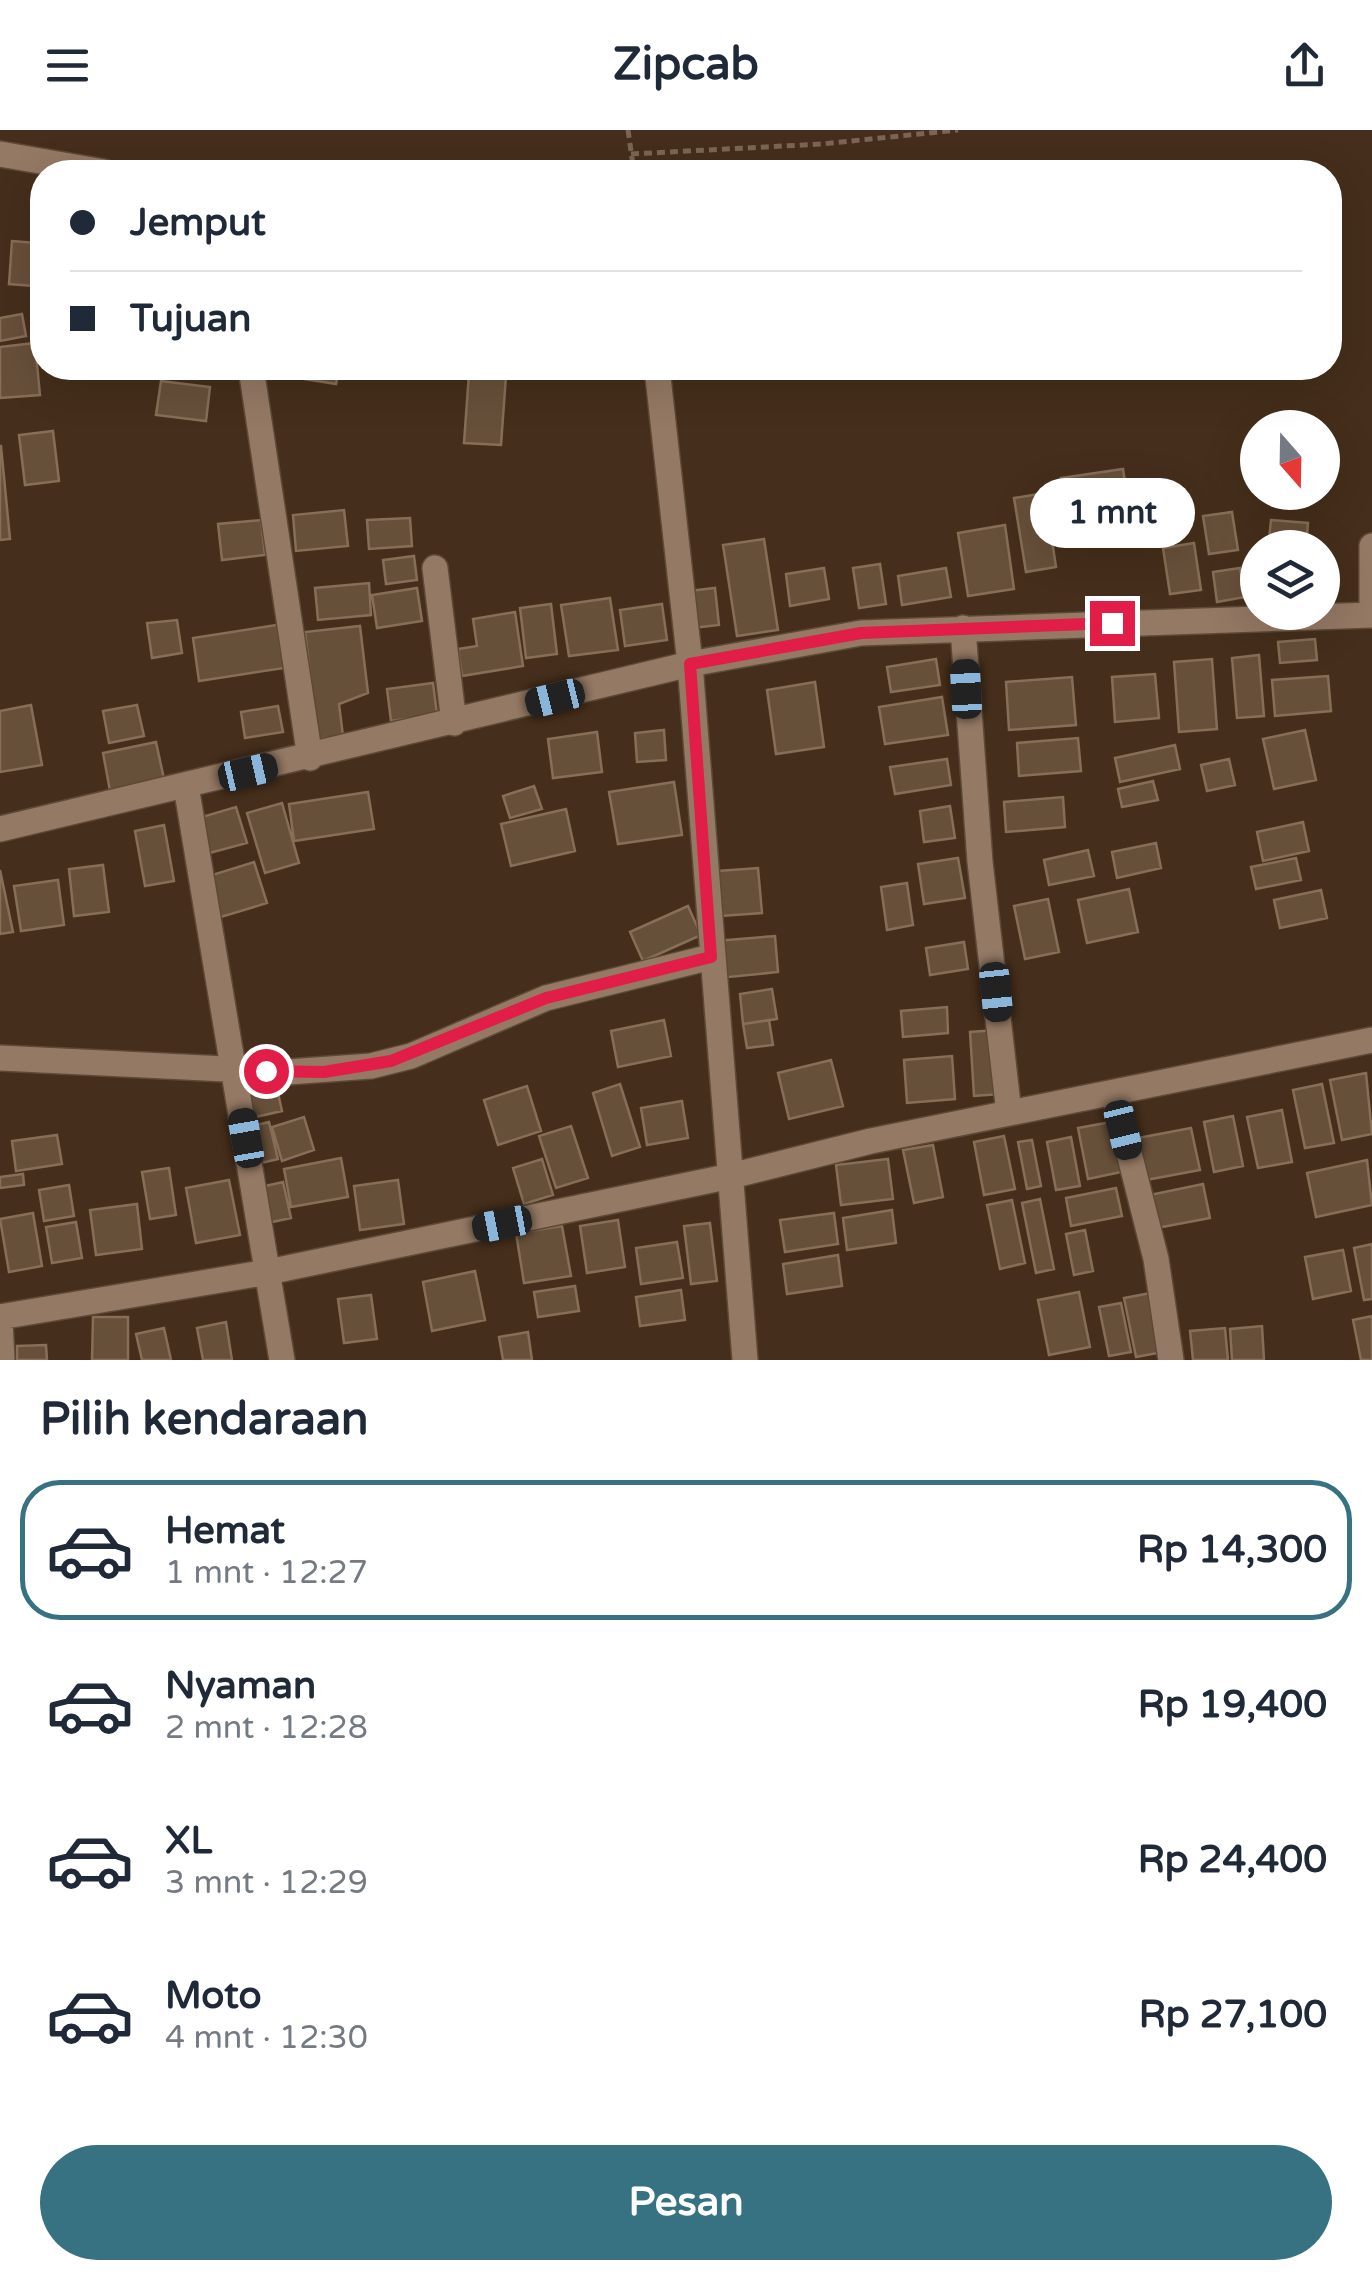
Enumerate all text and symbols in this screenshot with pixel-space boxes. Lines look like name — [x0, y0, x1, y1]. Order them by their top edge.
icon: menu — [40, 38, 95, 93]
text: Zipcab — [613, 38, 759, 92]
icon: share — [1277, 38, 1332, 93]
text: Jemput — [130, 200, 266, 246]
text: Tujuan — [130, 296, 251, 342]
north arrow — [1240, 410, 1340, 510]
map controls — [1240, 410, 1340, 630]
callout: 1 mnt — [1030, 478, 1194, 548]
text: 1 mnt — [1068, 494, 1157, 532]
button: layers — [1240, 530, 1340, 630]
route end — [1090, 601, 1135, 646]
car — [949, 658, 983, 720]
car — [522, 676, 588, 720]
car — [215, 751, 281, 793]
car — [978, 961, 1014, 1023]
route start — [244, 1049, 289, 1094]
car — [1101, 1097, 1145, 1163]
car — [226, 1106, 266, 1170]
car — [470, 1204, 534, 1244]
text: Pilih kendaraan — [40, 1393, 369, 1447]
icon: car — [45, 1505, 135, 1595]
text: Hemat — [165, 1508, 285, 1554]
text: Rp 14,300 — [1137, 1527, 1327, 1573]
text: 1 mnt · 12:27 — [165, 1554, 368, 1592]
icon: car — [45, 1660, 135, 1750]
text: Nyaman — [165, 1663, 316, 1709]
text: Rp 19,400 — [1138, 1682, 1327, 1728]
text: 2 mnt · 12:28 — [165, 1709, 368, 1747]
icon: car — [45, 1815, 135, 1905]
text: XL — [165, 1818, 212, 1864]
text: Rp 24,400 — [1138, 1837, 1327, 1883]
text: 3 mnt · 12:29 — [165, 1864, 368, 1902]
icon: car — [45, 1970, 135, 2060]
text: Moto — [165, 1973, 261, 2019]
text: Rp 27,100 — [1139, 1992, 1327, 2038]
text: 4 mnt · 12:30 — [165, 2019, 368, 2057]
button: Pesan — [40, 2145, 1332, 2260]

